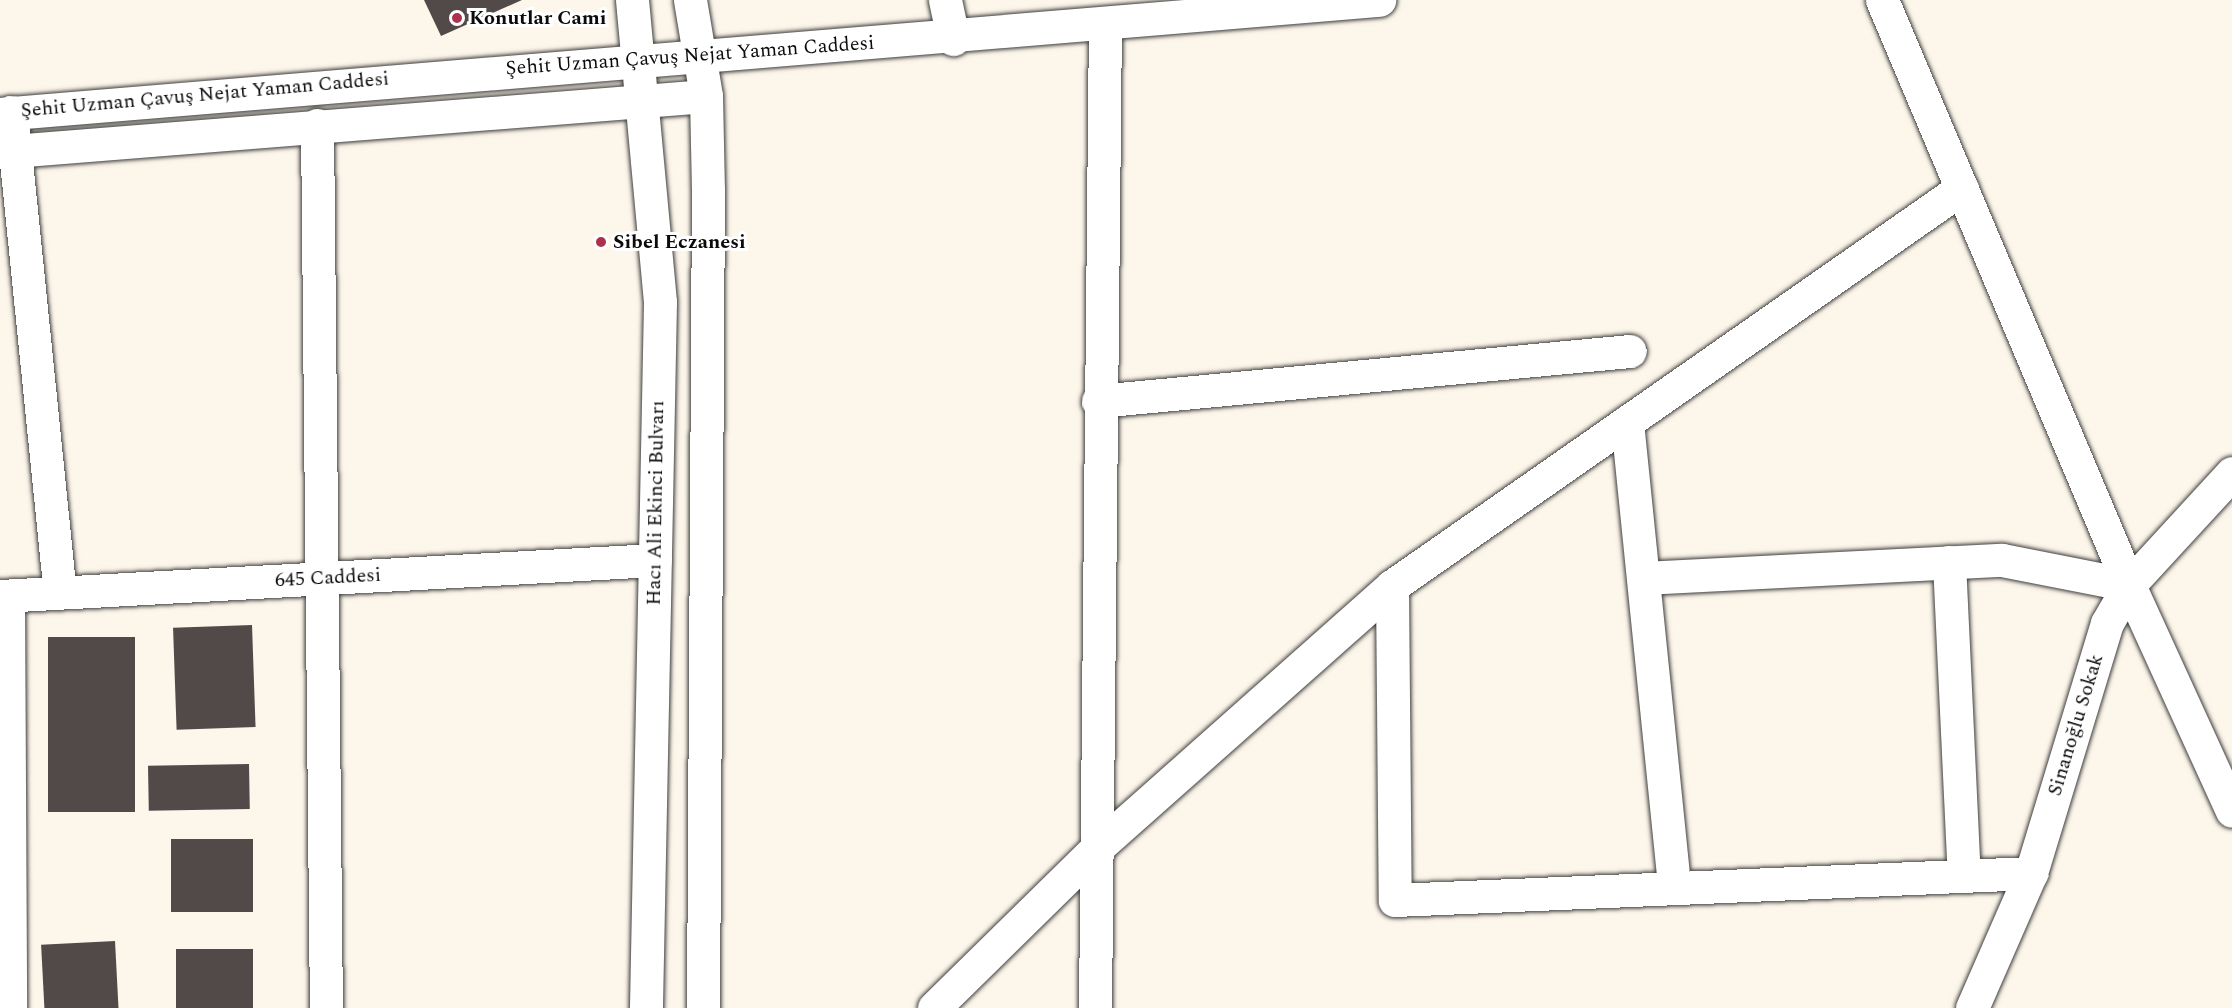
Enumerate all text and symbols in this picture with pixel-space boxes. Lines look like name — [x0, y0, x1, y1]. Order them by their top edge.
place label: Konutlar Cami — [469, 6, 606, 30]
marker: Konutlar Cami — [450, 11, 464, 25]
street label: Şehit Uzman Çavuş Nejat Yaman Caddesi — [505, 31, 875, 81]
street label: Şehit Uzman Çavuş Nejat Yaman Caddesi — [20, 67, 390, 123]
place label: Sibel Eczanesi — [613, 230, 746, 254]
marker: Sibel Eczanesi — [594, 235, 608, 249]
street label: Hacı Ali Ekinci Bulvarı — [642, 400, 670, 606]
street label: 645 Caddesi — [274, 563, 382, 593]
street label: Sinanoğlu Sokak — [2043, 651, 2109, 799]

